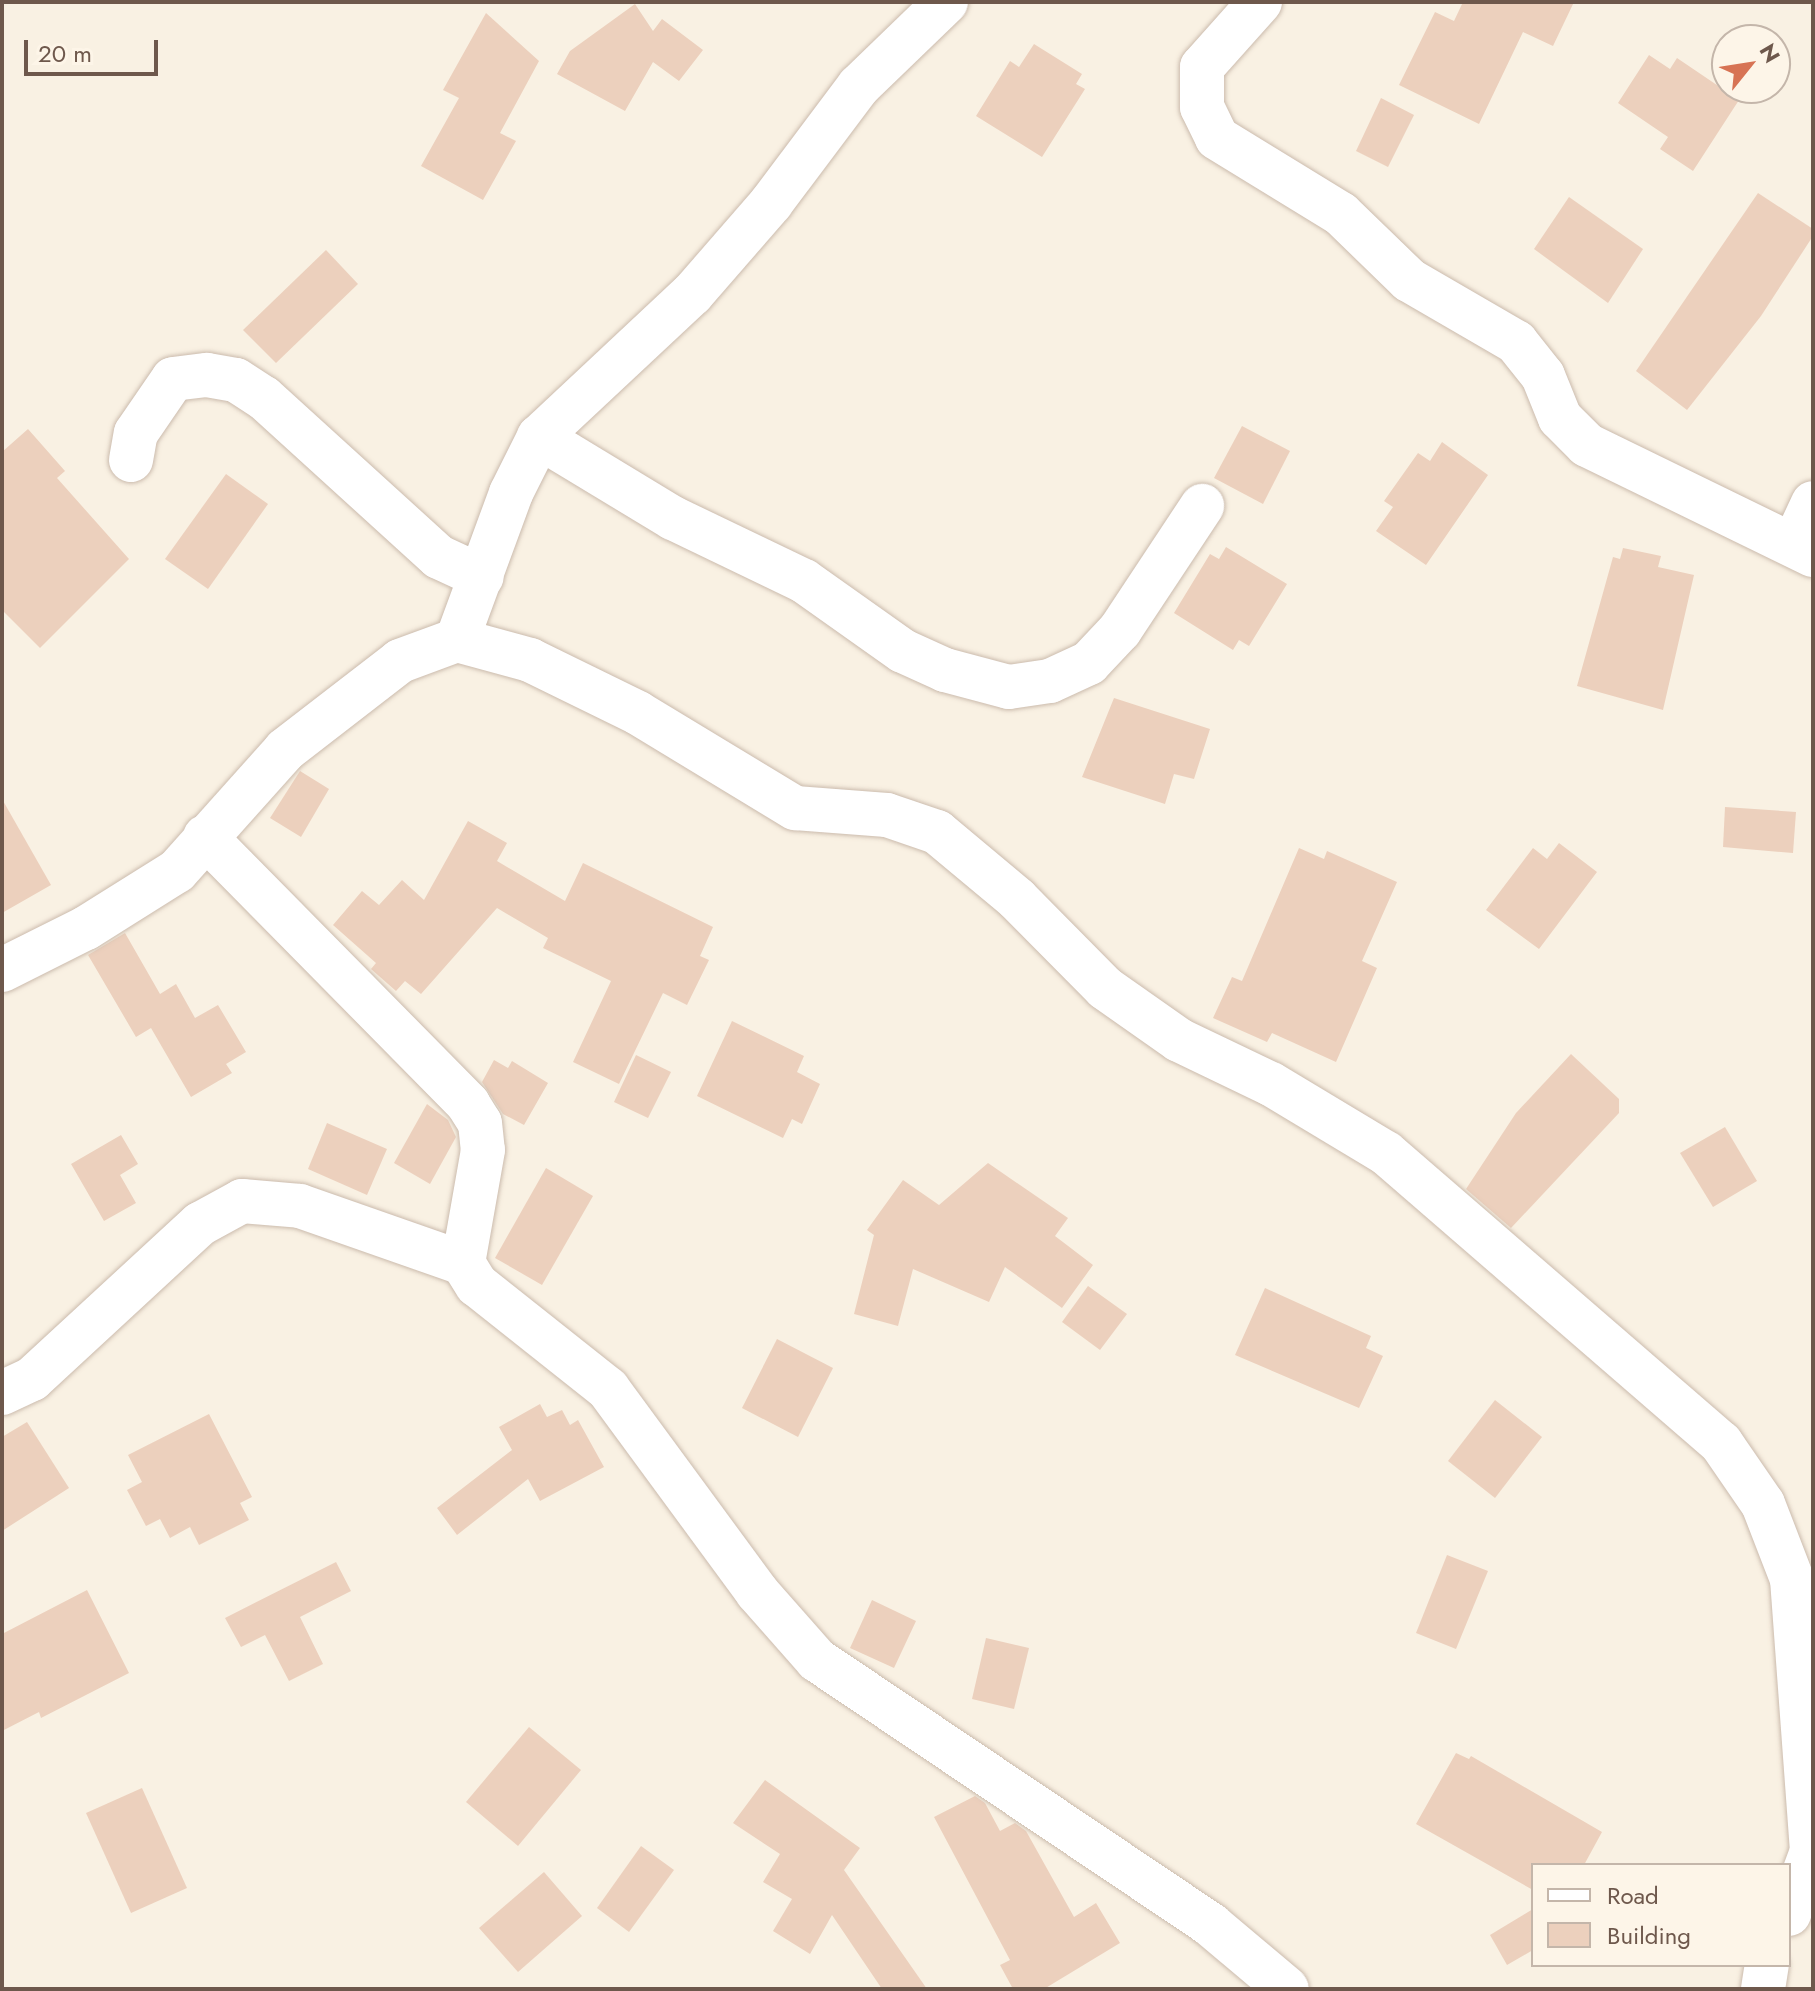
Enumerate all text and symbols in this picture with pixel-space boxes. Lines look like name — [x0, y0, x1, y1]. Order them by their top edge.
scale bar — [28, 24, 162, 74]
north arrow — [1711, 24, 1791, 104]
text: 20 m — [38, 36, 92, 71]
text: N — [1752, 37, 1788, 69]
legend — [1531, 1863, 1791, 1967]
text: Road — [1607, 1878, 1659, 1913]
text: Building — [1607, 1918, 1691, 1953]

